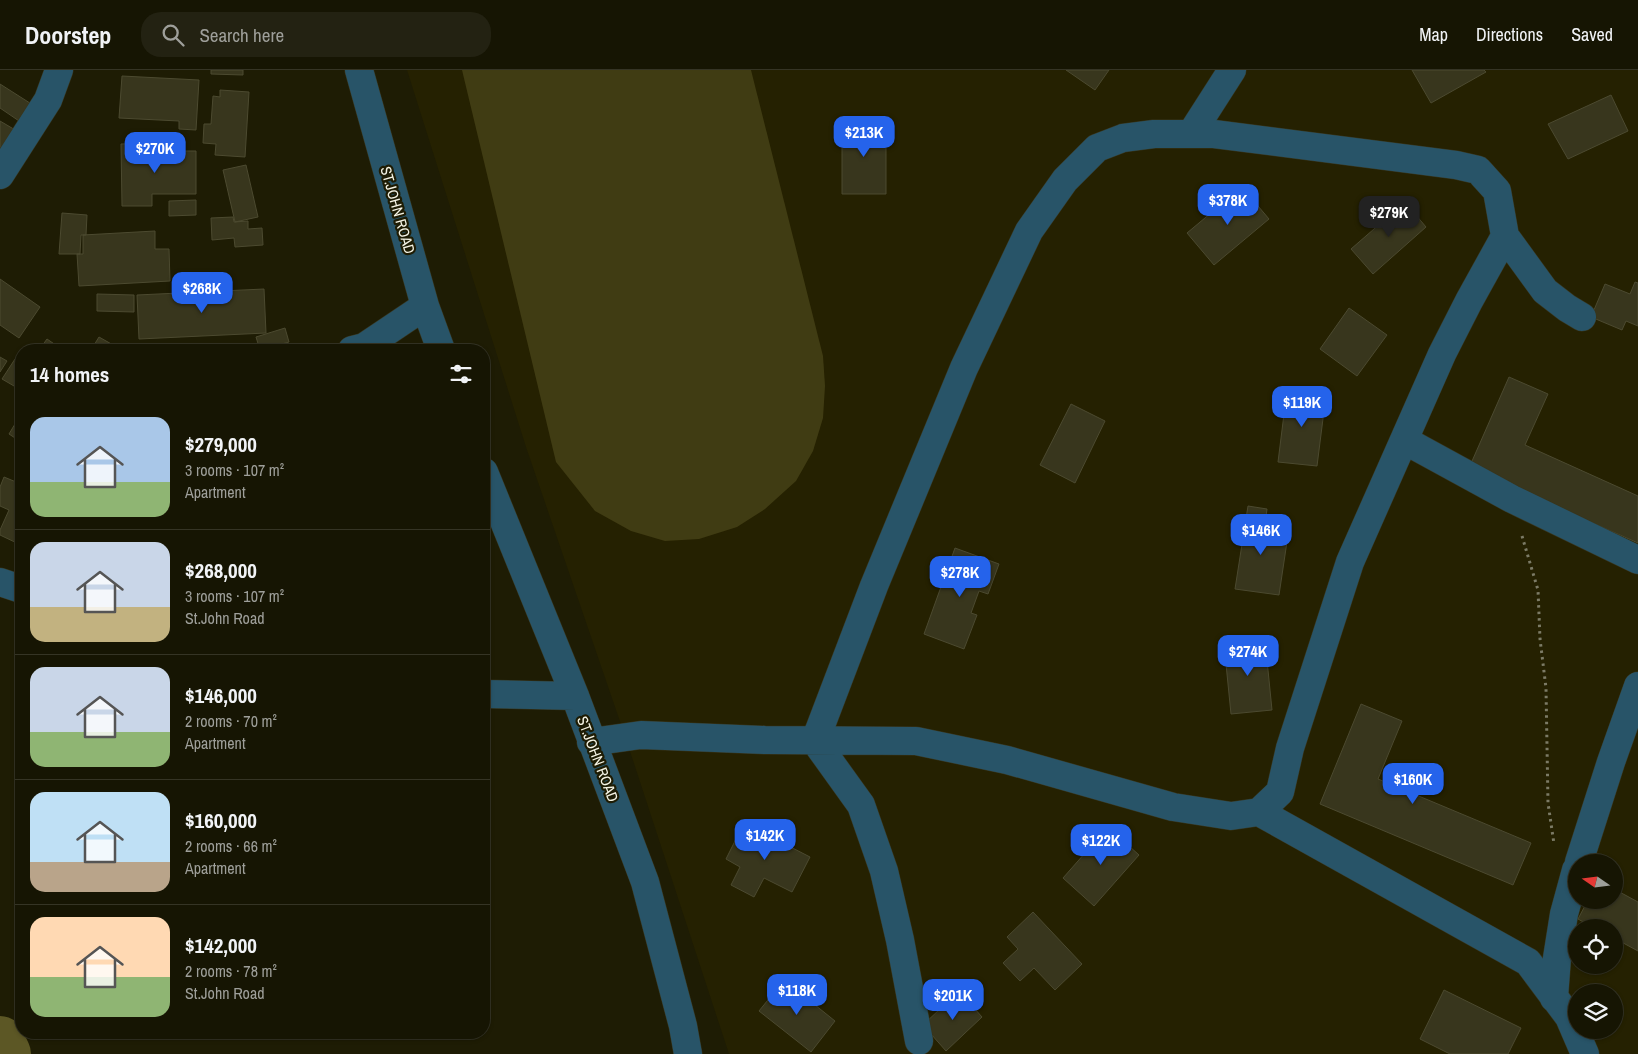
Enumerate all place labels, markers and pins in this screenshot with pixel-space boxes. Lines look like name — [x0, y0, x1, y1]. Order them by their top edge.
pin: $213K — [829, 116, 899, 158]
pin: $270K — [120, 132, 190, 174]
pin: $378K — [1193, 184, 1263, 226]
pin: $279K — [1354, 196, 1424, 238]
pin: $268K — [167, 272, 237, 314]
pin: $119K — [1267, 386, 1337, 428]
pin: $146K — [1226, 514, 1296, 556]
pin: $278K — [925, 556, 995, 598]
pin: $274K — [1213, 634, 1283, 677]
pin: $160K — [1378, 762, 1448, 805]
pin: $142K — [730, 818, 800, 861]
pin: $122K — [1066, 824, 1136, 866]
pin: $118K — [762, 974, 832, 1016]
pin: $201K — [918, 978, 988, 1021]

